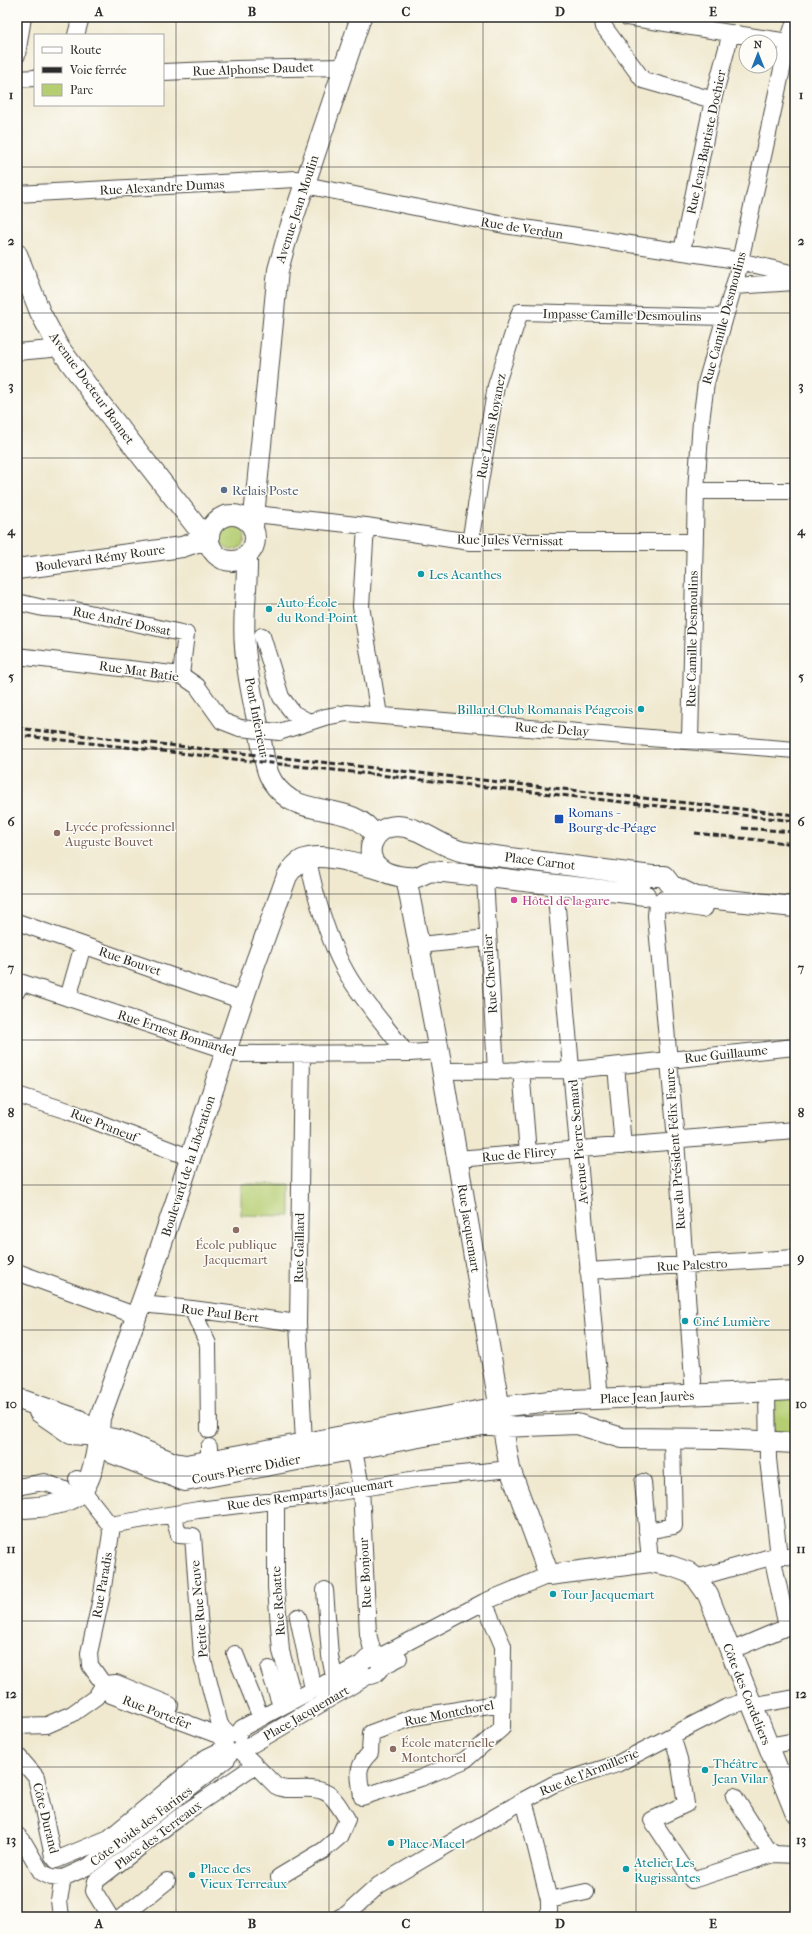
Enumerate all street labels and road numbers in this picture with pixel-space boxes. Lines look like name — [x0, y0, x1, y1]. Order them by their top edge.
street label: Rue Alphonse Daudet — [192, 59, 314, 79]
street label: Rue Jean-Baptiste Dochier — [683, 68, 729, 216]
street label: Avenue Jean Moulin — [272, 153, 322, 266]
street label: Rue Alexandre Dumas — [99, 176, 225, 198]
street label: Rue de Verdun — [480, 214, 565, 242]
street label: Rue Camille Desmoulins — [699, 250, 749, 386]
street label: Impasse Camille Desmoulins — [542, 306, 702, 324]
street label: Avenue Docteur Bonnet — [46, 328, 138, 447]
street label: Rue Louis Royanez — [473, 372, 509, 480]
street label: Rue Jules Vernissat — [457, 532, 564, 548]
street label: Boulevard Rémy Roure — [34, 541, 166, 575]
street label: Rue Camille Desmoulins — [683, 570, 701, 708]
street label: Rue André Dossat — [71, 603, 173, 639]
street label: Rue Mat Batie — [98, 658, 180, 684]
street label: Pont Inferieur — [242, 676, 272, 758]
street label: Rue de Delay — [514, 719, 591, 739]
street label: Place Carnot — [504, 849, 577, 873]
street label: Rue Chevalier — [480, 933, 500, 1014]
street label: Rue Bouvet — [97, 943, 164, 979]
street label: Rue Ernest Bonnardel — [116, 1007, 239, 1059]
street label: Rue Guillaume — [684, 1042, 769, 1066]
street label: Rue du Président Félix Faure — [662, 1067, 688, 1230]
street label: Avenue Pierre Semard — [565, 1078, 591, 1206]
street label: Boulevard de la Libération — [158, 1093, 218, 1238]
street label: Rue Praneuf — [68, 1105, 142, 1146]
street label: Rue de Flirey — [481, 1143, 558, 1165]
street label: Rue Jacquemart — [455, 1183, 483, 1274]
street label: Rue Gaillard — [291, 1212, 307, 1283]
street label: Rue Palestro — [656, 1256, 728, 1274]
street label: Rue Paul Bert — [180, 1301, 260, 1325]
street label: Place Jean Jaurès — [600, 1388, 695, 1406]
street label: Cours Pierre Didier — [190, 1451, 302, 1487]
street label: Rue des Remparts Jacquemart — [226, 1475, 395, 1513]
street label: Rue Bonjour — [356, 1537, 374, 1609]
street label: Rue Paradis — [89, 1551, 115, 1619]
street label: Petite Rue Neuve — [187, 1559, 211, 1658]
street label: Rue Rebatte — [268, 1565, 288, 1636]
street label: Côte des Cordeliers — [720, 1641, 774, 1747]
street label: Place Jacquemart — [261, 1682, 352, 1744]
street label: Rue Portefer — [120, 1692, 194, 1732]
street label: Rue Montchorel — [403, 1697, 495, 1729]
street label: Rue de l'Armillerie — [537, 1745, 641, 1799]
street label: Côte Durand — [30, 1781, 62, 1856]
street label: Côte Poids des Farines — [87, 1783, 195, 1869]
street label: Place des Terreaux — [112, 1797, 205, 1873]

